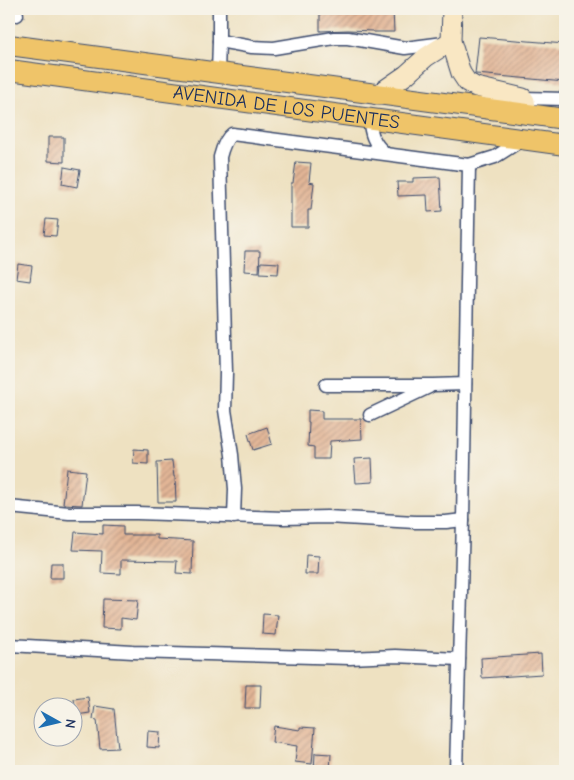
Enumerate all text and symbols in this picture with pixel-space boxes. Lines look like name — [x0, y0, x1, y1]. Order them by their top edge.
street label: AVENIDA DE LOS PUENTES — [172, 81, 401, 134]
north arrow — [32, 698, 82, 748]
text: N — [61, 718, 79, 729]

